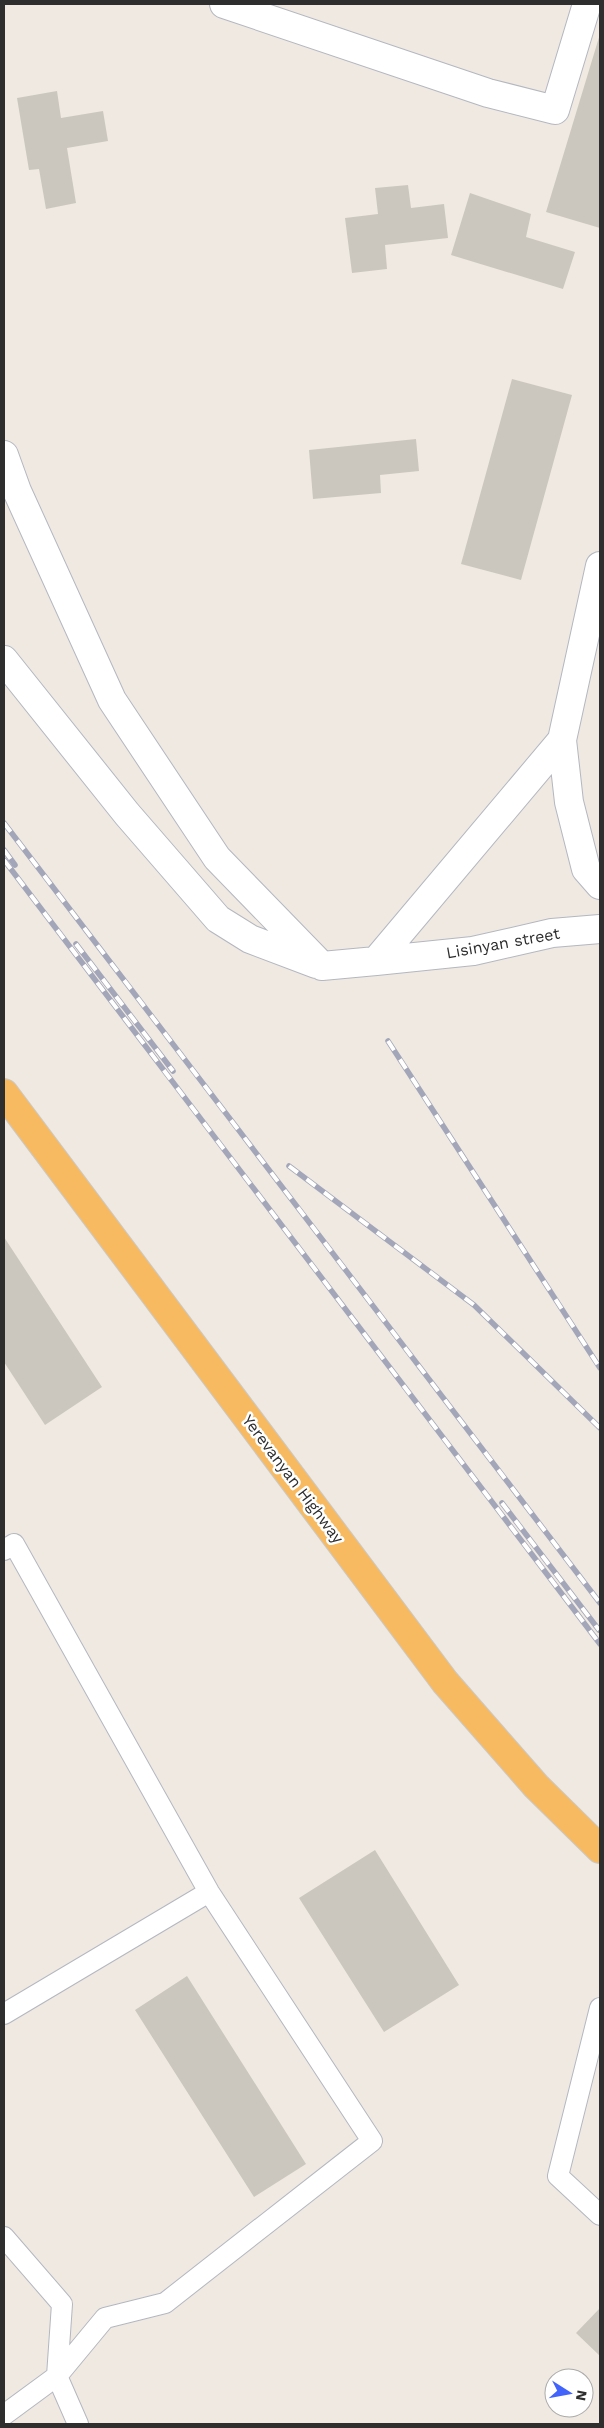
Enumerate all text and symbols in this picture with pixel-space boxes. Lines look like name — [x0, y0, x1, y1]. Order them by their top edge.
street label: Lisinyan street — [445, 924, 562, 962]
street label: Yerevanyan Highway — [238, 1411, 348, 1548]
north arrow — [544, 2368, 594, 2418]
text: N — [573, 2389, 591, 2402]

